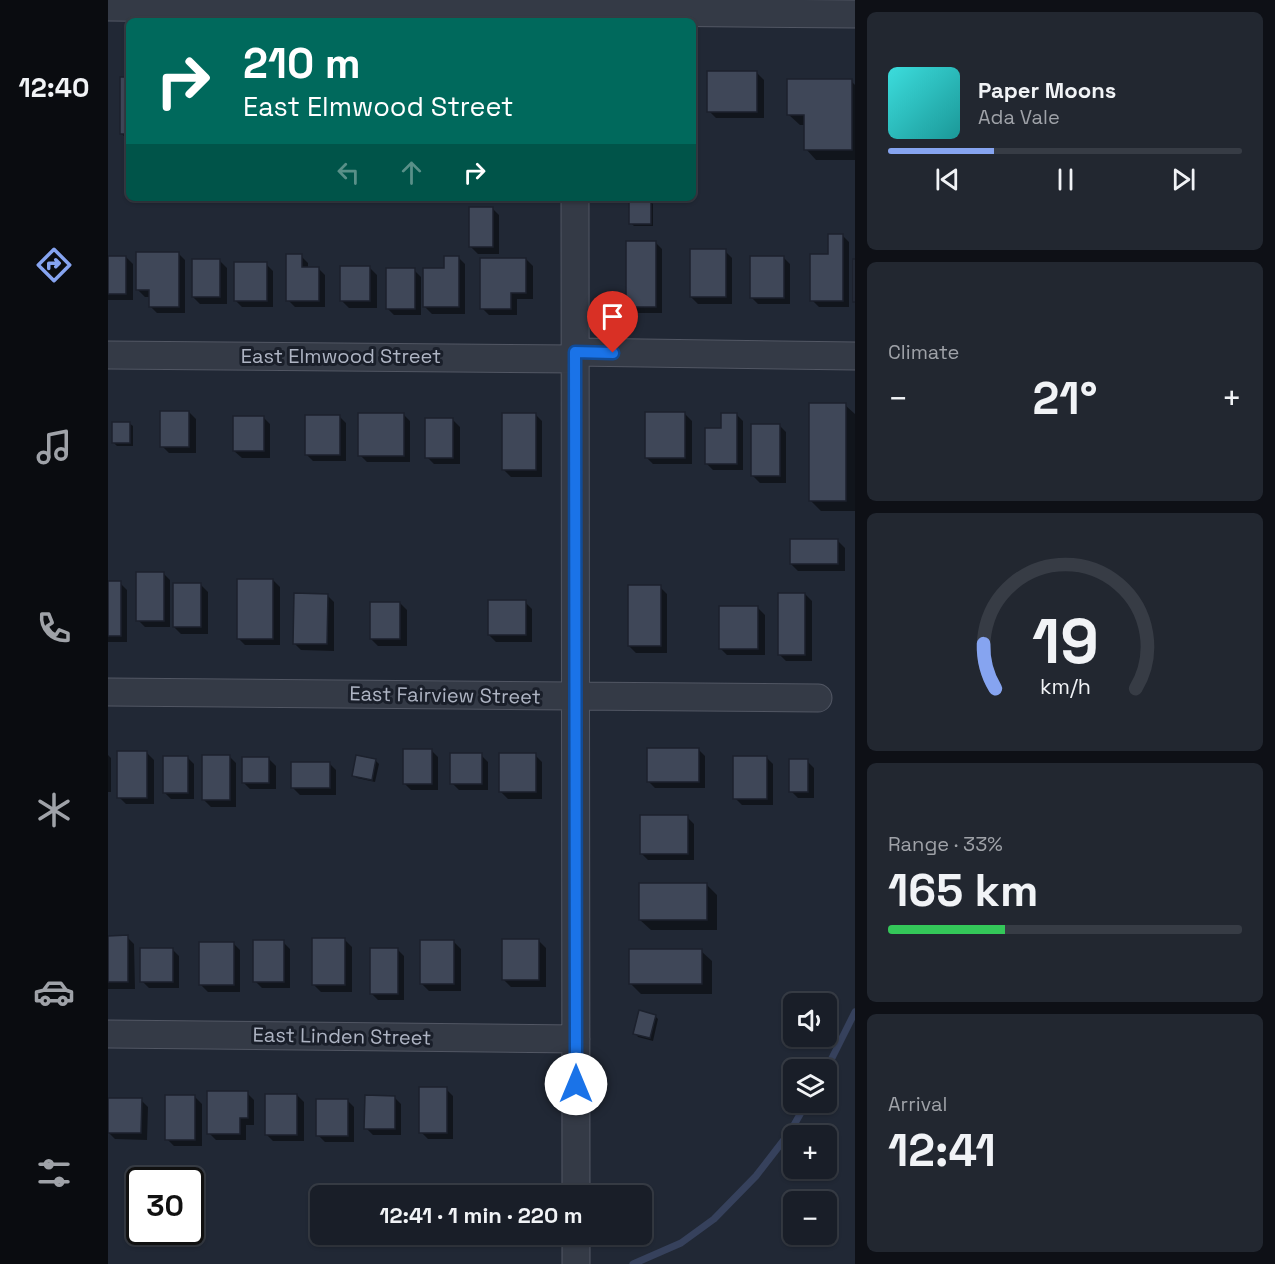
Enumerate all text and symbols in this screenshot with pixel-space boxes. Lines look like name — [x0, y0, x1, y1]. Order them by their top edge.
text: 210 m — [243, 37, 361, 90]
icon: right — [144, 42, 222, 120]
text: 12:40 — [19, 70, 89, 105]
text: Paper Moons — [978, 76, 1116, 104]
text: East Elmwood Street — [243, 89, 513, 124]
text: Ada Vale — [978, 104, 1060, 130]
icon: left — [332, 156, 365, 189]
icon: ahead — [395, 156, 428, 189]
icon: right — [458, 156, 491, 189]
icon: previous — [931, 163, 964, 196]
icon: pause — [1049, 163, 1082, 196]
icon: next — [1167, 163, 1200, 196]
icon: directions — [33, 244, 75, 286]
pin — [587, 291, 638, 353]
icon: arrive — [596, 300, 629, 333]
text: Climate — [888, 339, 959, 365]
street label: East Elmwood Street — [241, 343, 441, 369]
text: 21° — [1033, 370, 1097, 427]
text: − — [888, 378, 908, 420]
text: + — [1222, 378, 1242, 420]
icon: music — [33, 426, 75, 468]
text: 19 — [1032, 602, 1098, 681]
icon: phone — [33, 607, 75, 649]
text: km/h — [1039, 673, 1091, 700]
street label: East Fairview Street — [349, 680, 541, 710]
icon: climate — [33, 789, 75, 831]
text: Range · 33% — [888, 831, 1003, 857]
text: 165 km — [888, 862, 1038, 919]
icon: car — [33, 971, 75, 1013]
map controls — [783, 993, 837, 1245]
button: sound — [783, 993, 837, 1047]
street label: East Linden Street — [252, 1021, 432, 1051]
position arrow — [544, 1052, 608, 1116]
button: layers — [783, 1059, 837, 1113]
text: Arrival — [888, 1091, 947, 1117]
text: 12:41 — [888, 1122, 996, 1179]
button: + — [783, 1125, 837, 1179]
icon: filters — [33, 1152, 75, 1194]
speed limit sign: 30 — [126, 1167, 204, 1245]
button: − — [783, 1191, 837, 1245]
text: 12:41 · 1 min · 220 m — [379, 1201, 583, 1229]

